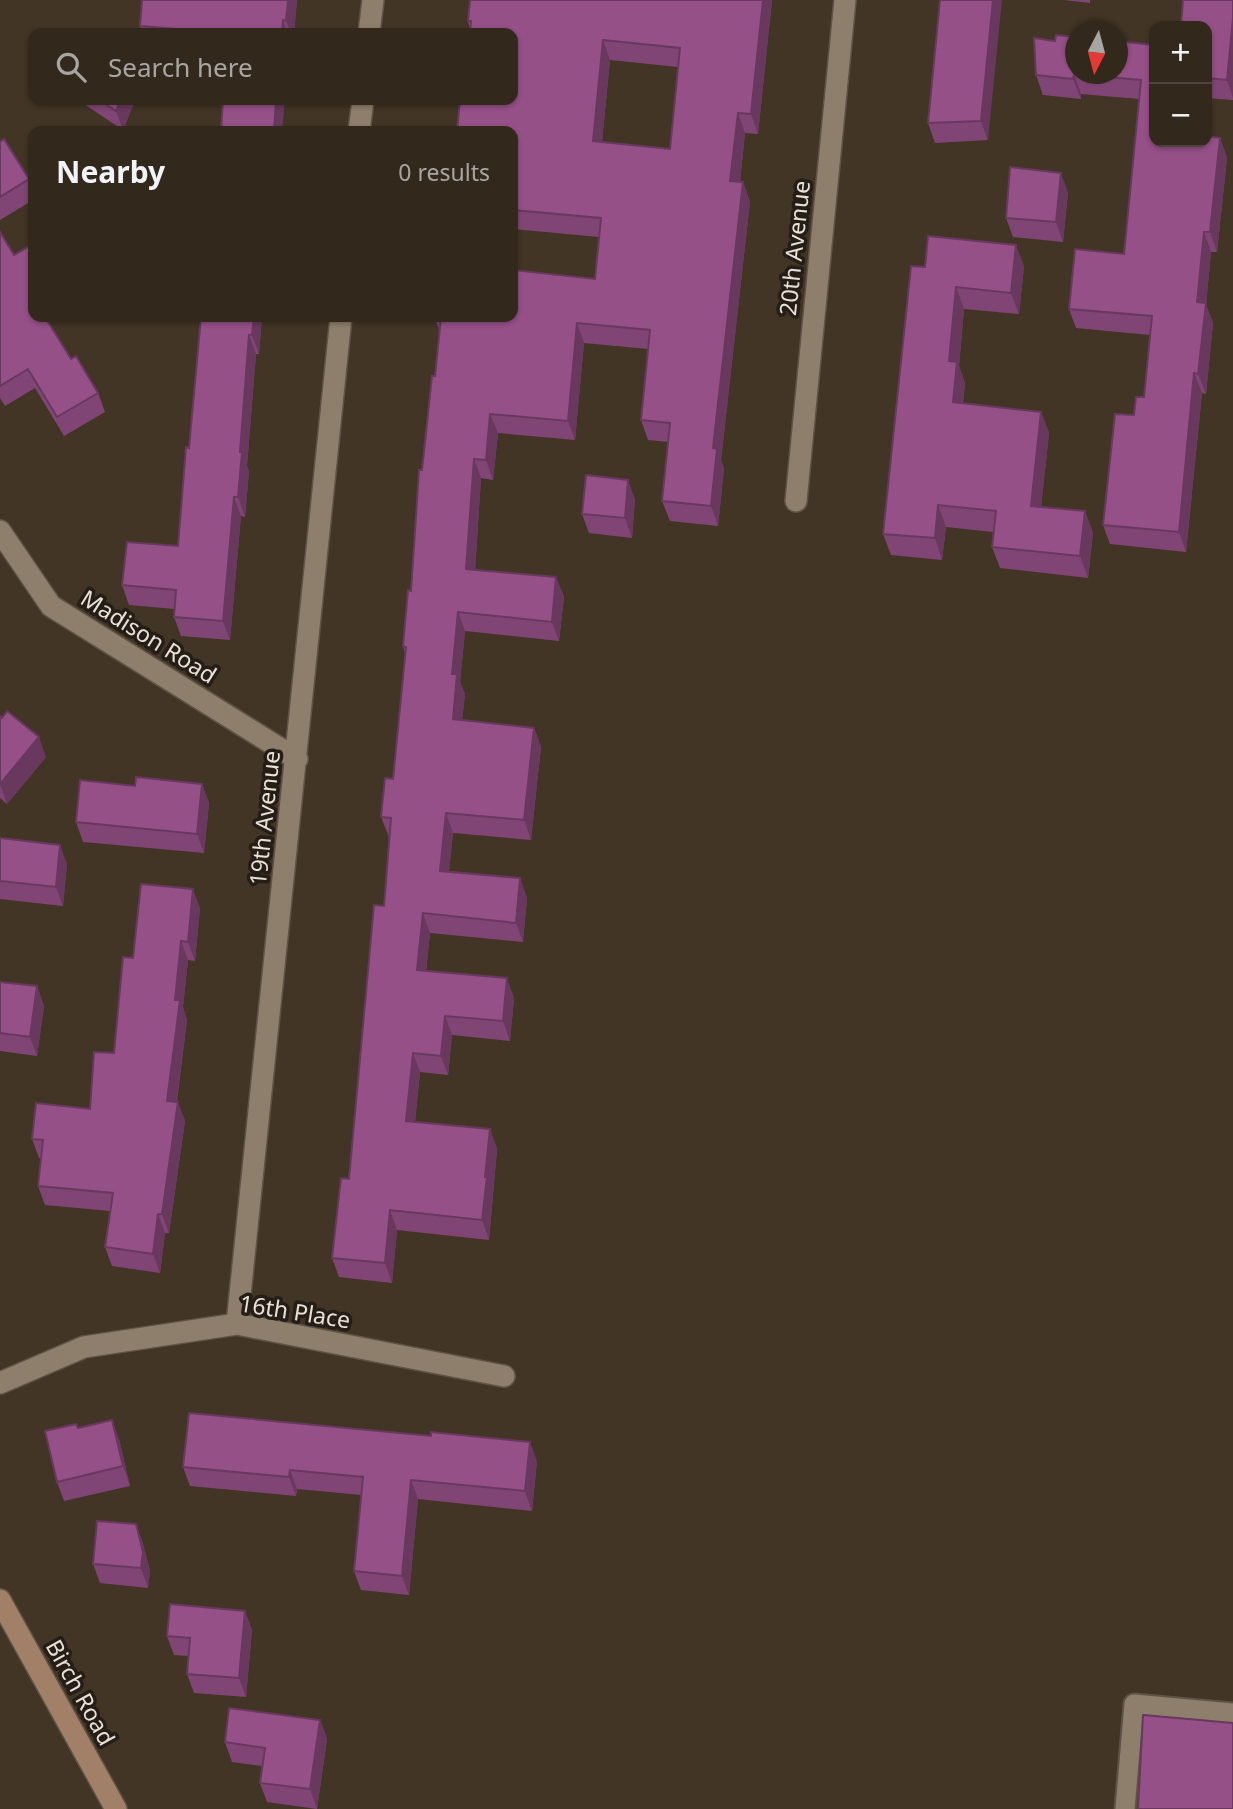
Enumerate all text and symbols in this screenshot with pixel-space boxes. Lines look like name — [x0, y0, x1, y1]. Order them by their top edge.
north arrow — [1065, 21, 1128, 84]
map controls — [1149, 21, 1212, 147]
button: + — [1149, 21, 1212, 84]
search box — [28, 28, 518, 105]
icon: search — [52, 48, 90, 86]
text: Search here — [108, 49, 253, 85]
button: − — [1149, 84, 1212, 147]
text: Nearby — [56, 151, 165, 192]
text: 0 results — [398, 156, 490, 188]
street label: 20th Avenue — [771, 179, 817, 317]
street label: Madison Road — [75, 582, 223, 690]
street label: 19th Avenue — [241, 749, 287, 887]
street label: 16th Place — [237, 1286, 353, 1336]
street label: Birch Road — [39, 1633, 123, 1751]

